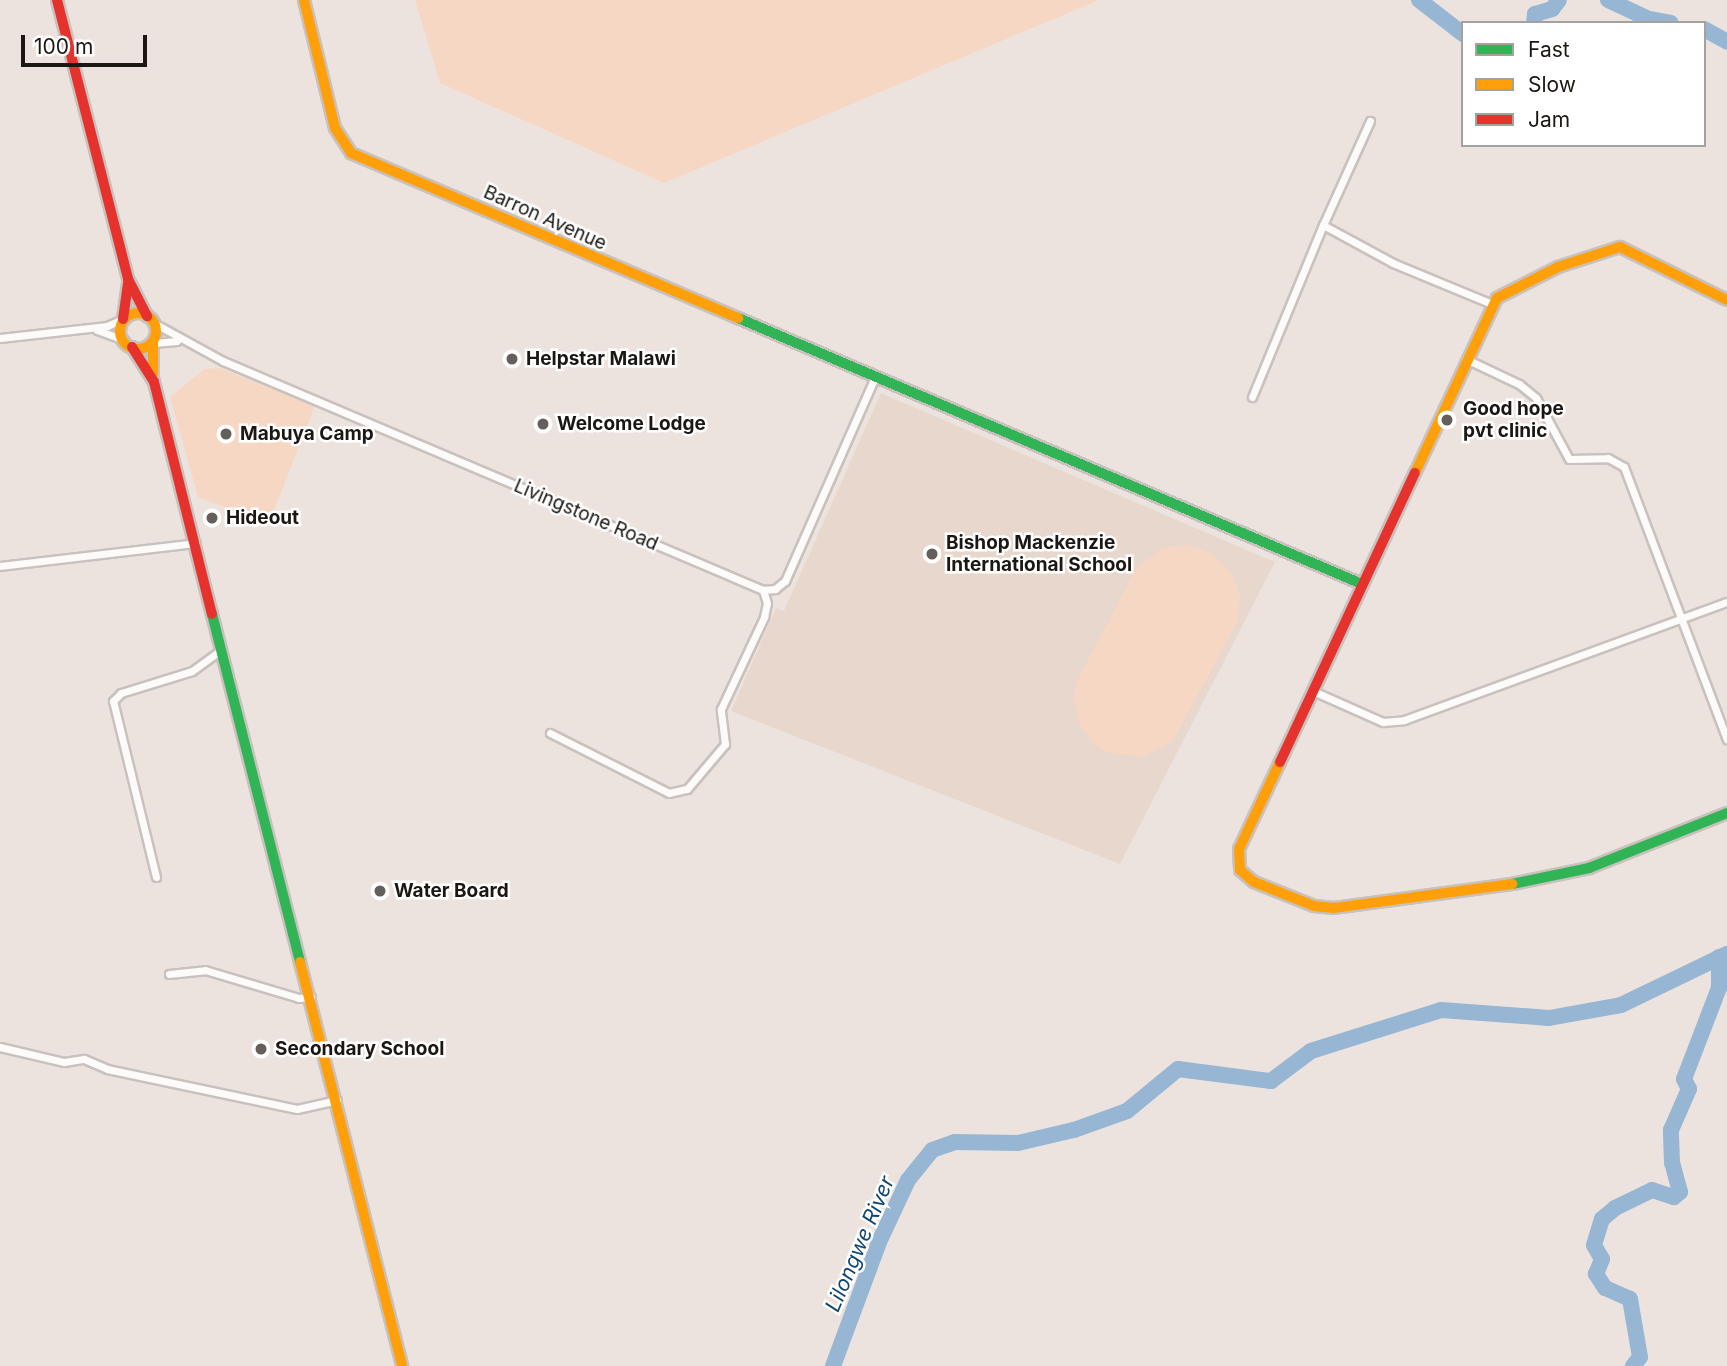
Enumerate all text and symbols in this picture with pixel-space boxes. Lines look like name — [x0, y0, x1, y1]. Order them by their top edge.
scale bar — [24, 21, 150, 65]
legend — [1461, 21, 1706, 147]
text: 100 m — [34, 34, 93, 59]
text: Fast — [1528, 37, 1570, 62]
text: Slow — [1528, 72, 1576, 97]
text: Jam — [1528, 107, 1570, 132]
street label: Barron Avenue — [480, 181, 610, 255]
place label: Helpstar Malawi — [526, 348, 676, 370]
marker: Helpstar Malawi — [504, 351, 520, 367]
place label: Good hope pvt clinic — [1463, 398, 1564, 442]
marker: Good hope pvt clinic — [1437, 410, 1457, 430]
place label: Welcome Lodge — [557, 413, 706, 435]
marker: Welcome Lodge — [535, 416, 551, 432]
place label: Mabuya Camp — [240, 423, 374, 445]
marker: Mabuya Camp — [218, 426, 234, 442]
street label: Livingstone Road — [510, 474, 662, 556]
place label: Hideout — [226, 507, 299, 529]
marker: Hideout — [204, 510, 220, 526]
place label: Bishop Mackenzie International School — [946, 532, 1132, 576]
marker: Bishop Mackenzie International School — [924, 546, 940, 562]
place label: Water Board — [394, 880, 509, 902]
marker: Water Board — [372, 883, 388, 899]
place label: Secondary School — [275, 1038, 444, 1060]
marker: Secondary School — [253, 1041, 269, 1057]
water label: Lilongwe River — [820, 1172, 900, 1316]

